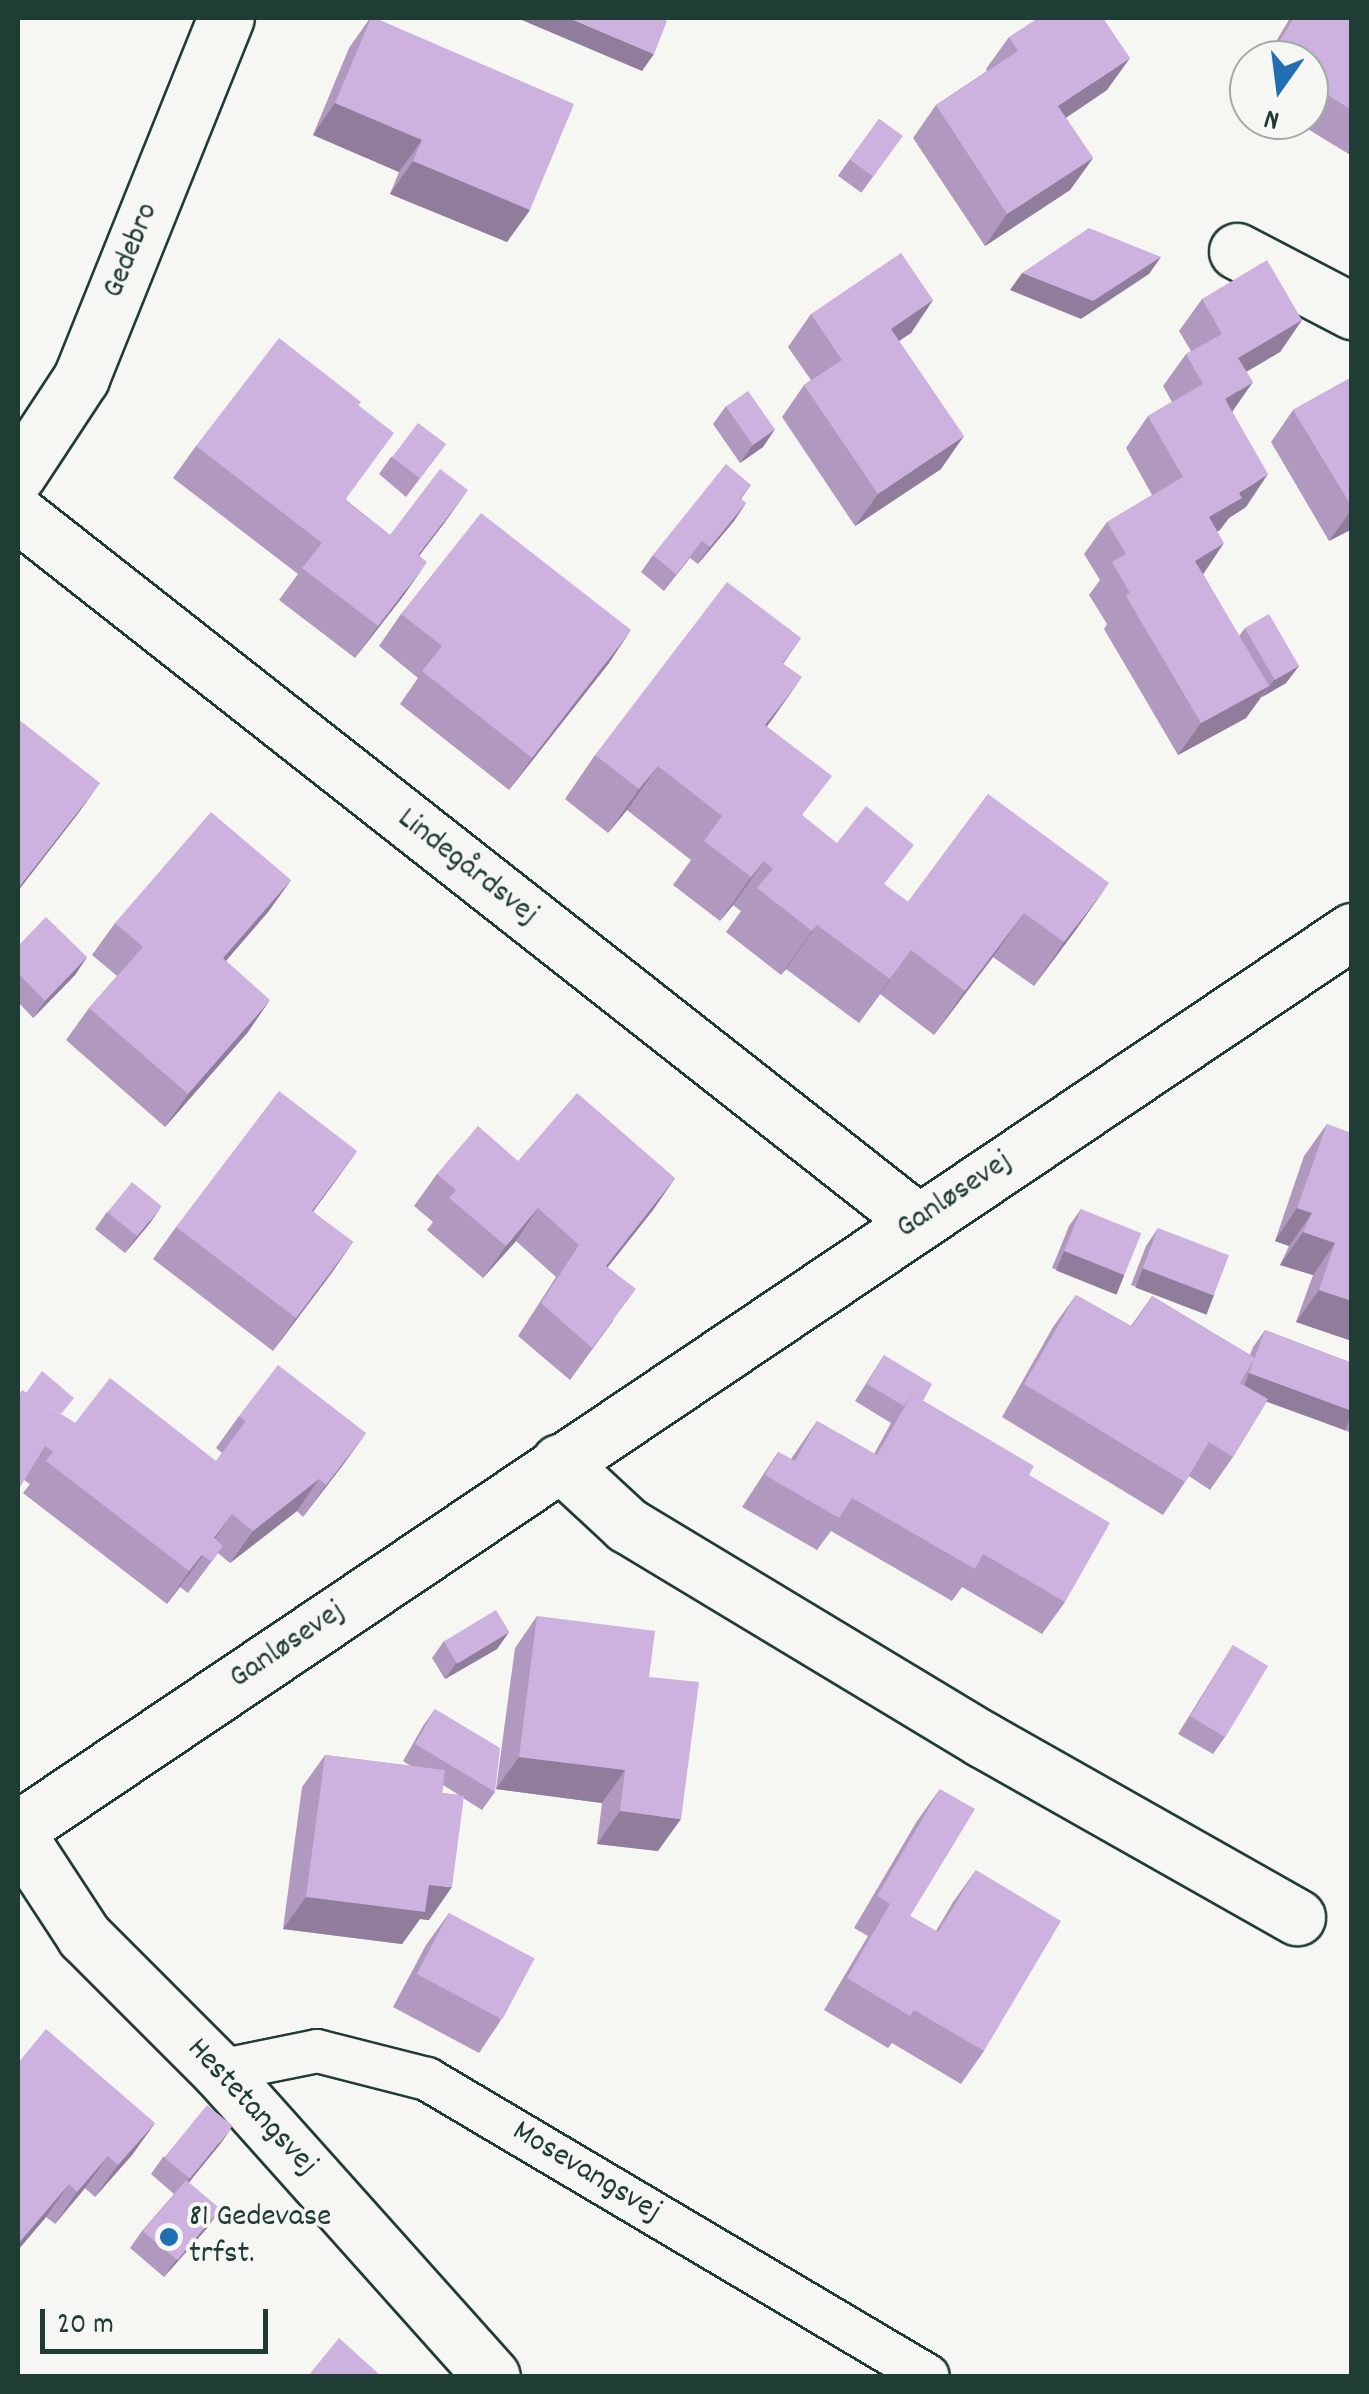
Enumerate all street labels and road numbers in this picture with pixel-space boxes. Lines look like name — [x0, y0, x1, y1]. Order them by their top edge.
street label: Gedebro — [96, 198, 168, 304]
street label: Lindegårdsvej — [389, 801, 545, 935]
street label: Ganløsevej — [890, 1143, 1020, 1249]
street label: Ganløsevej — [223, 1593, 353, 1699]
street label: Hestetangsvej — [177, 2031, 325, 2185]
street label: Mosevangsvej — [505, 2114, 667, 2232]

